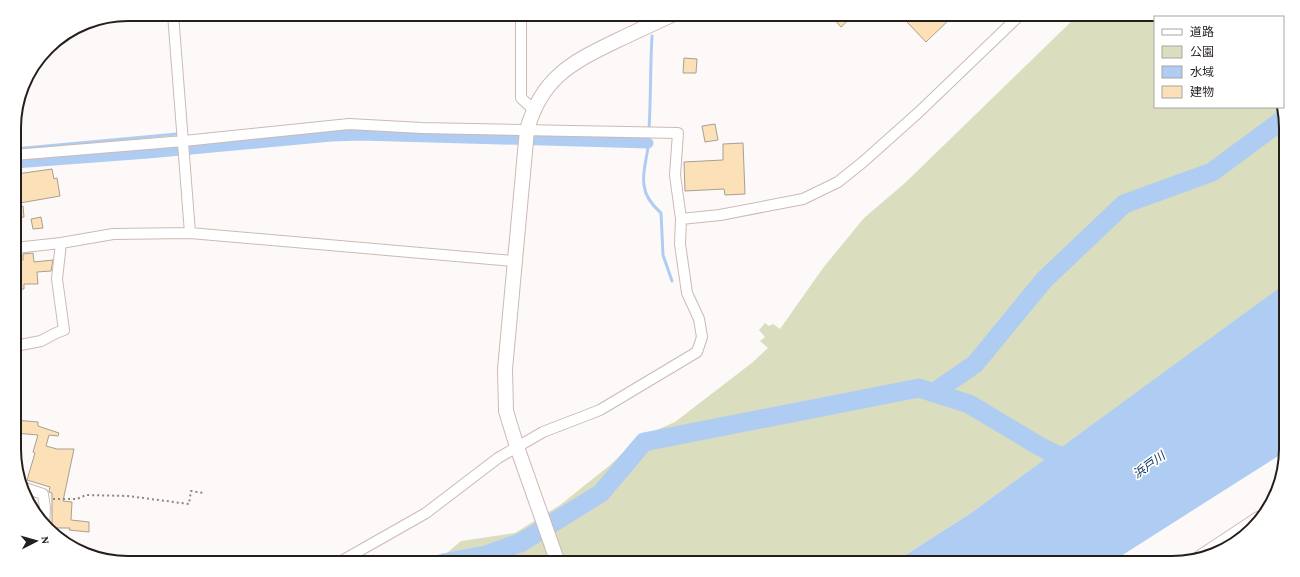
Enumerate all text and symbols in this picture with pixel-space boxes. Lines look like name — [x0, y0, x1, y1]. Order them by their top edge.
legend — [1154, 16, 1284, 108]
text: 道路 — [1190, 25, 1214, 39]
text: 公園 — [1190, 45, 1214, 59]
text: 水域 — [1190, 65, 1214, 79]
text: 建物 — [1190, 85, 1214, 99]
water label: 浜戸川 — [1130, 448, 1169, 481]
north arrow — [16, 521, 56, 561]
text: N — [40, 536, 52, 545]

